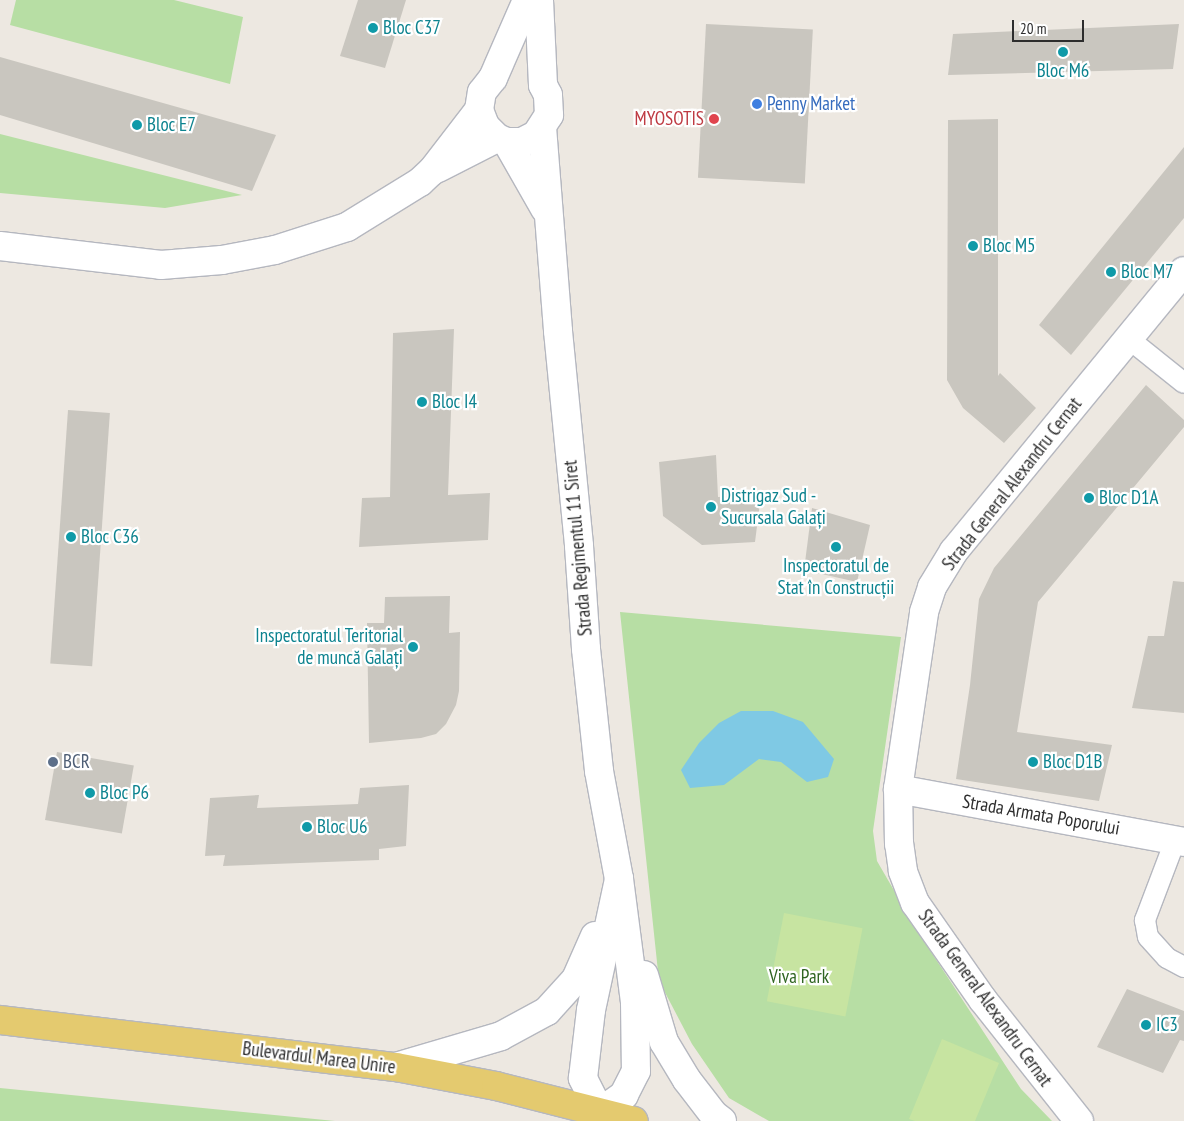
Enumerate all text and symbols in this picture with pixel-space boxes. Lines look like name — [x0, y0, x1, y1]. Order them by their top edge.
scale bar — [1014, 10, 1086, 42]
place label: Bloc C37 — [383, 17, 441, 39]
text: 20 m — [1020, 19, 1046, 38]
marker: Bloc C37 — [367, 22, 379, 34]
marker: Bloc M6 — [1057, 46, 1069, 58]
place label: Bloc M6 — [1036, 60, 1090, 82]
place label: Penny Market — [767, 93, 856, 115]
marker: Penny Market — [751, 98, 763, 110]
place label: MYOSOTIS — [635, 108, 704, 130]
marker: MYOSOTIS — [708, 113, 720, 125]
place label: Bloc E7 — [147, 114, 196, 136]
marker: Bloc E7 — [131, 119, 143, 131]
place label: Bloc M5 — [983, 235, 1036, 257]
marker: Bloc M5 — [967, 240, 979, 252]
place label: Bloc M7 — [1121, 261, 1174, 283]
marker: Bloc M7 — [1105, 266, 1117, 278]
place label: Bloc I4 — [432, 391, 477, 413]
street label: Strada General Alexandru Cernat — [937, 393, 1087, 575]
marker: Bloc I4 — [416, 396, 428, 408]
street label: Strada Regimentul 11 Siret — [559, 459, 597, 637]
place label: Distrigaz Sud - Sucursala Galați — [721, 485, 826, 529]
place label: Bloc D1A — [1099, 487, 1159, 509]
marker: Bloc D1A — [1083, 492, 1095, 504]
marker: Distrigaz Sud - Sucursala Galați — [705, 501, 717, 513]
place label: Bloc C36 — [81, 526, 139, 548]
marker: Bloc C36 — [65, 531, 77, 543]
marker: Inspectoratul de Stat în Construcții — [830, 541, 842, 553]
place label: Inspectoratul de Stat în Construcții — [778, 555, 894, 599]
place label: Inspectoratul Teritorial de muncă Galați — [255, 625, 403, 669]
marker: Inspectoratul Teritorial de muncă Galați — [407, 641, 419, 653]
place label: BCR — [63, 751, 90, 773]
place label: Bloc D1B — [1043, 751, 1103, 773]
marker: BCR — [47, 756, 59, 768]
marker: Bloc D1B — [1027, 756, 1039, 768]
place label: Bloc P6 — [100, 782, 149, 804]
marker: Bloc P6 — [84, 787, 96, 799]
street label: Strada Armata Poporului — [960, 790, 1122, 840]
place label: Bloc U6 — [317, 816, 368, 838]
marker: Bloc U6 — [301, 821, 313, 833]
street label: Strada General Alexandru Cernat — [913, 905, 1057, 1091]
park label: Viva Park — [769, 966, 829, 988]
place label: IC3 — [1156, 1014, 1178, 1036]
marker: IC3 — [1140, 1019, 1152, 1031]
street label: Bulevardul Marea Unire — [241, 1037, 397, 1079]

